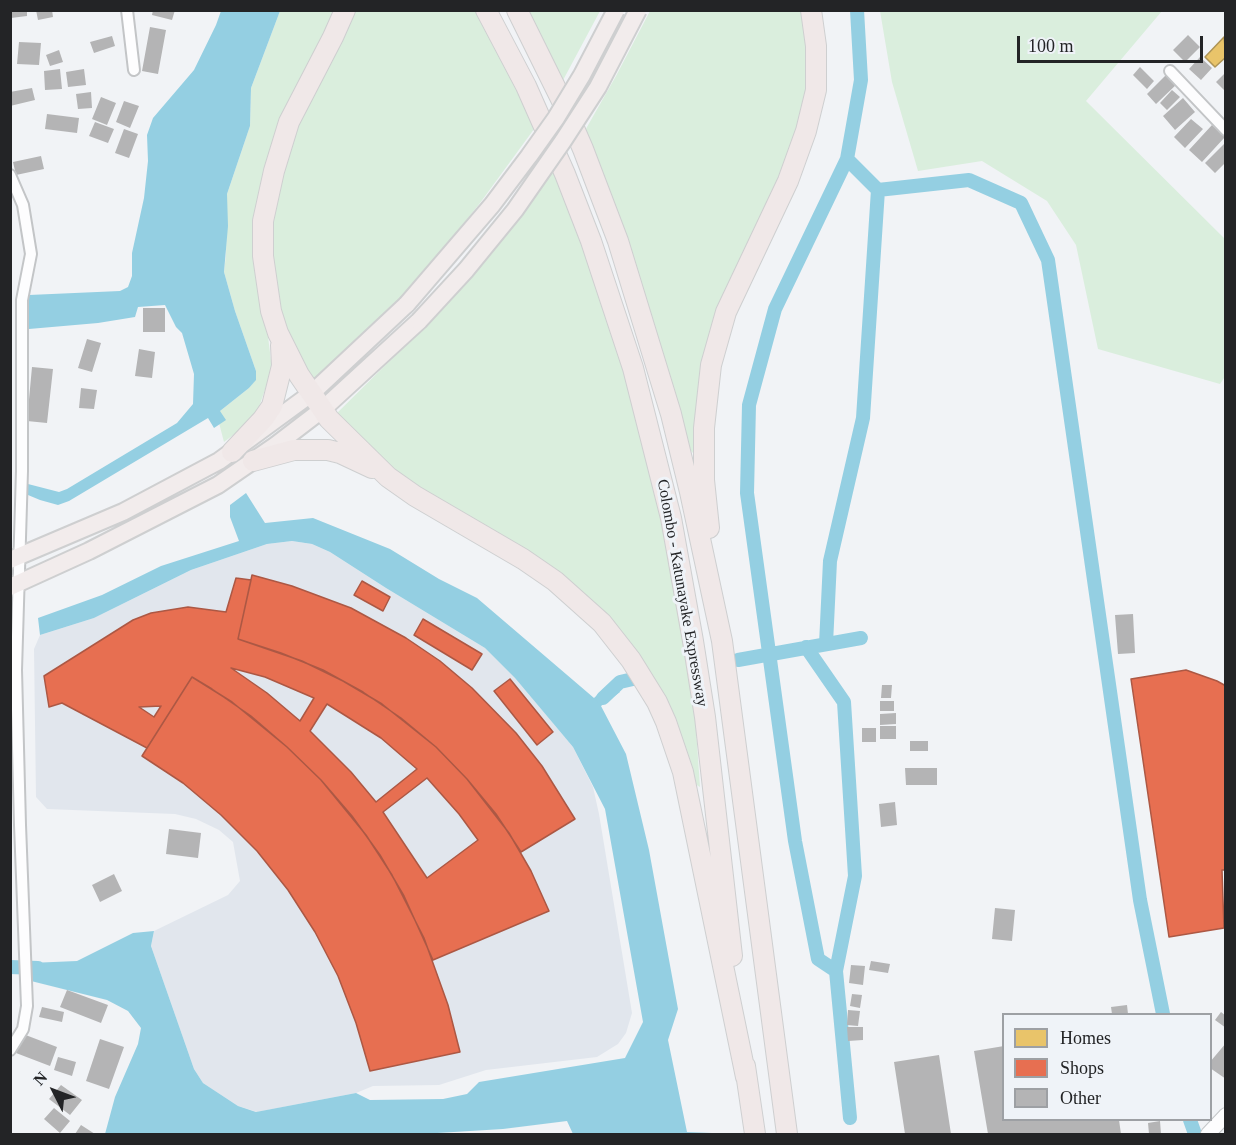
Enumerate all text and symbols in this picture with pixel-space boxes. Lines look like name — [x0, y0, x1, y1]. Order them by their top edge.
scale bar — [1020, 24, 1206, 62]
text: 100 m — [1028, 36, 1074, 56]
street label: Colombo - Katunayake Expressway — [653, 478, 711, 708]
legend — [1002, 1013, 1212, 1121]
text: Homes — [1060, 1028, 1111, 1048]
text: Shops — [1060, 1058, 1104, 1078]
north arrow — [24, 1061, 84, 1121]
text: N — [30, 1069, 50, 1089]
text: Other — [1060, 1088, 1101, 1108]

